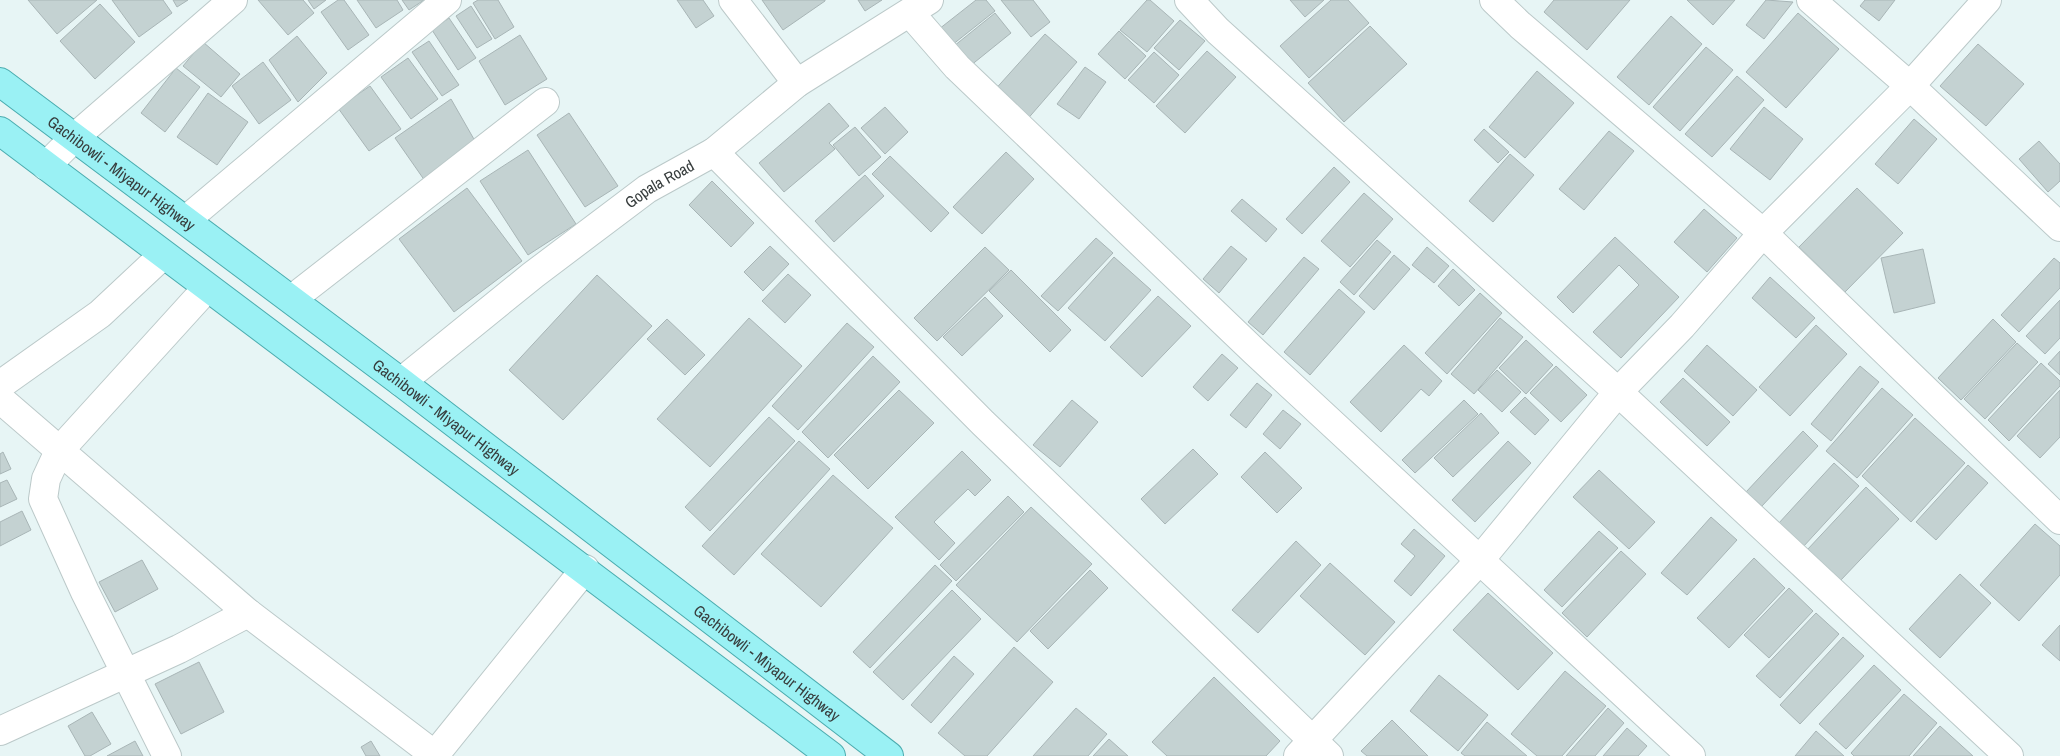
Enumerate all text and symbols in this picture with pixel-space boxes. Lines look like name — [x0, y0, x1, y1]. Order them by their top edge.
street label: Gachibowli - Miyapur Highway — [43, 110, 201, 236]
street label: Gopala Road — [620, 154, 698, 213]
street label: Gachibowli - Miyapur Highway — [368, 354, 525, 480]
street label: Gachibowli - Miyapur Highway — [689, 599, 845, 726]

